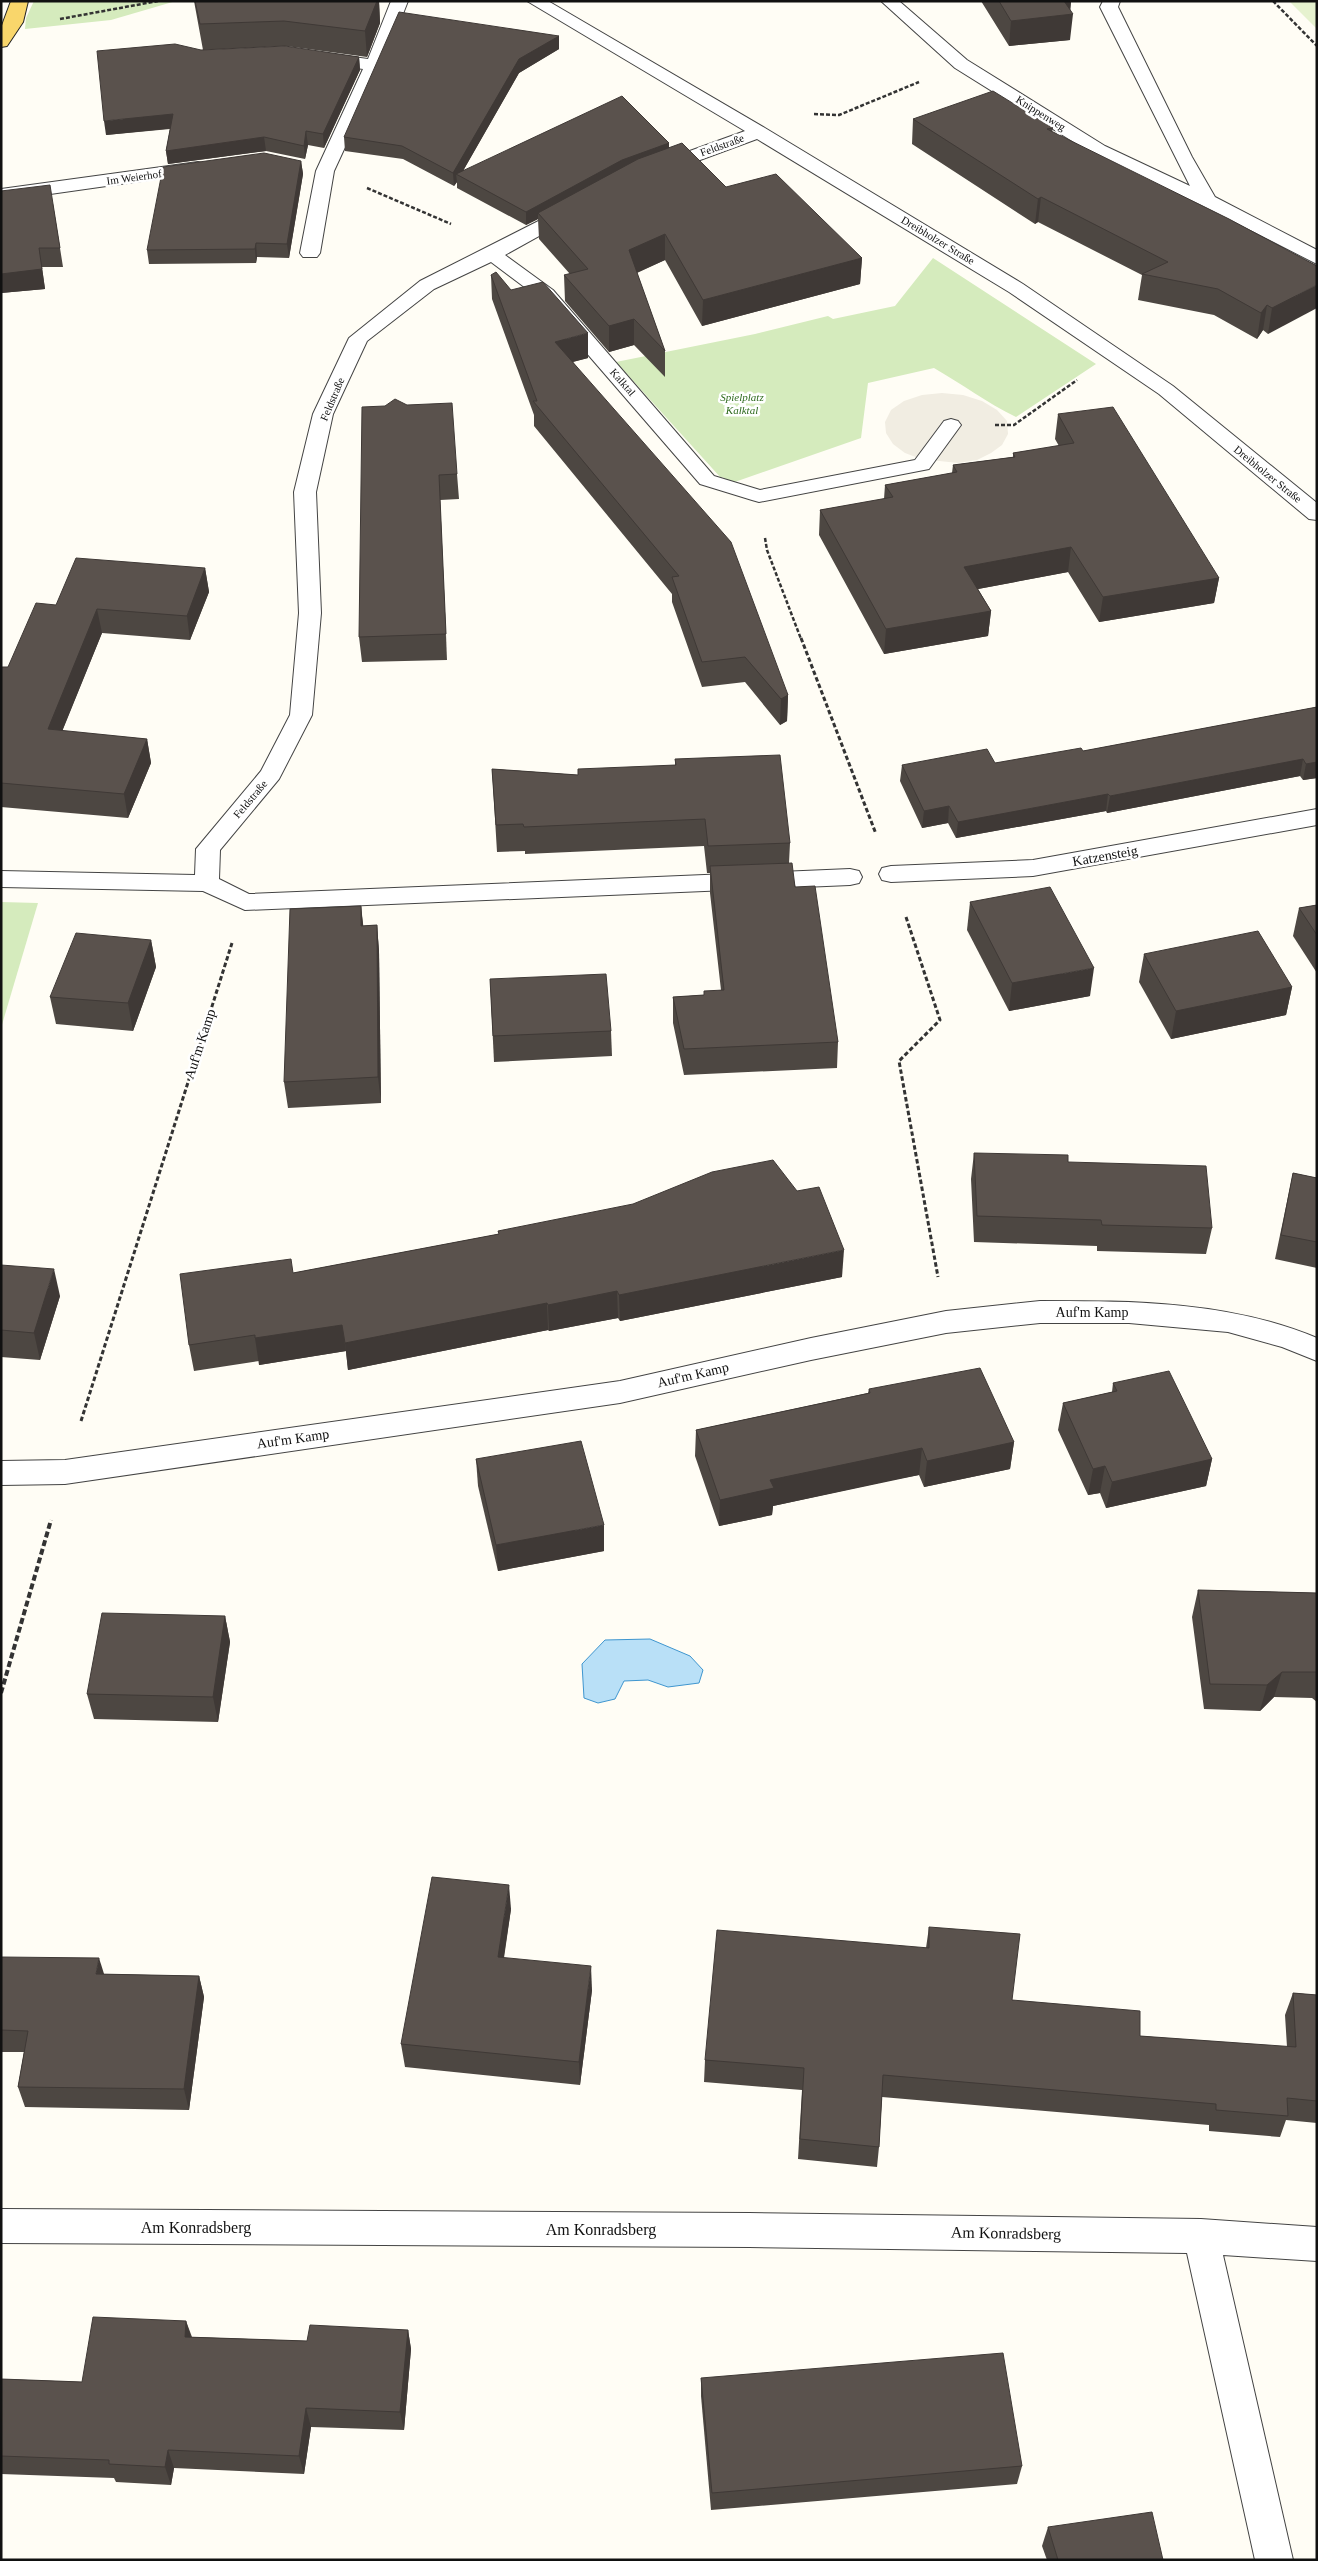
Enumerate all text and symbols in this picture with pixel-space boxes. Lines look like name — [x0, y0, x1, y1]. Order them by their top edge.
street label: Knippenweg — [1014, 93, 1068, 133]
street label: Feldstraße — [698, 131, 746, 158]
street label: Im Weierhof — [106, 167, 163, 187]
street label: Dreibholzer Straße — [899, 213, 977, 267]
street label: Kalktal — [608, 366, 638, 398]
street label: Feldstraße — [318, 375, 347, 422]
park label: Spielplatz Kalktal — [720, 391, 764, 416]
street label: Dreibholzer Straße — [1232, 443, 1304, 505]
street label: Feldstraße — [231, 778, 269, 820]
street label: Katzensteig — [1071, 843, 1139, 869]
street label: Auf'm Kamp — [182, 1007, 218, 1081]
street label: Auf'm Kamp — [1056, 1305, 1128, 1320]
street label: Auf'm Kamp — [656, 1359, 730, 1391]
street label: Auf'm Kamp — [256, 1426, 330, 1452]
street label: Am Konradsberg — [141, 2219, 251, 2237]
street label: Am Konradsberg — [546, 2221, 656, 2239]
street label: Am Konradsberg — [951, 2224, 1061, 2243]

